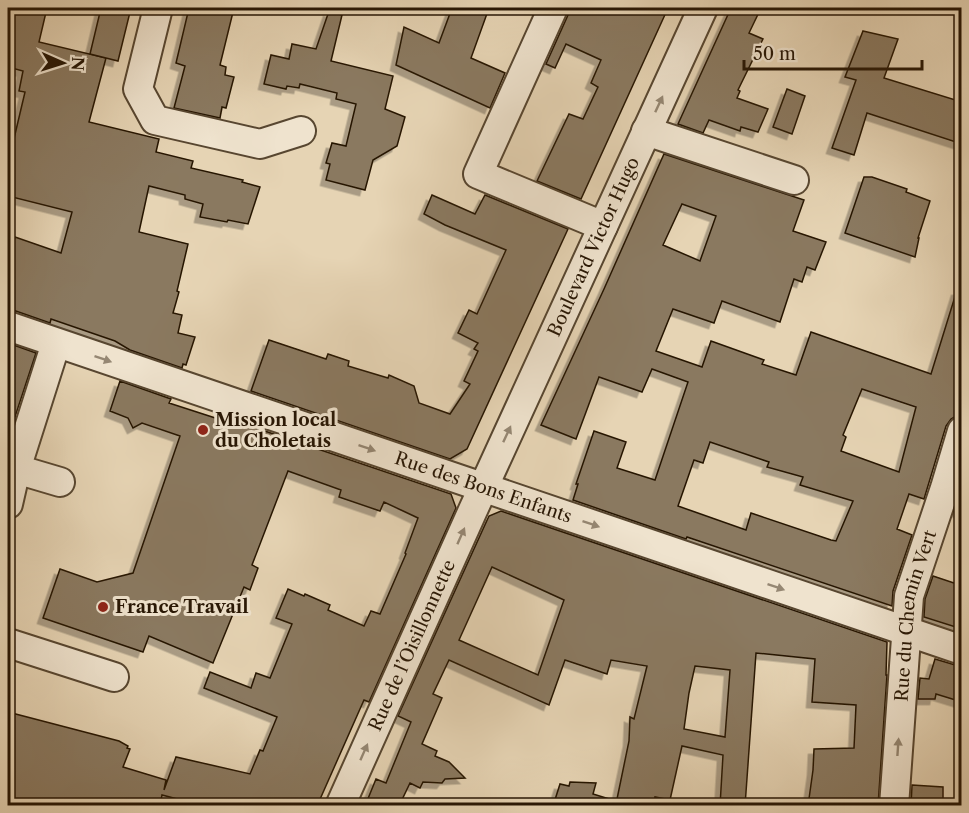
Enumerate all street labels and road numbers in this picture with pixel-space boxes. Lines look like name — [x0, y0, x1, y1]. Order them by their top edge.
street label: Boulevard Victor Hugo — [543, 154, 644, 340]
street label: Rue des Bons Enfants — [392, 447, 575, 528]
street label: Rue du Chemin Vert — [890, 527, 941, 702]
street label: Rue de l’Oisillonnette — [364, 556, 460, 735]

